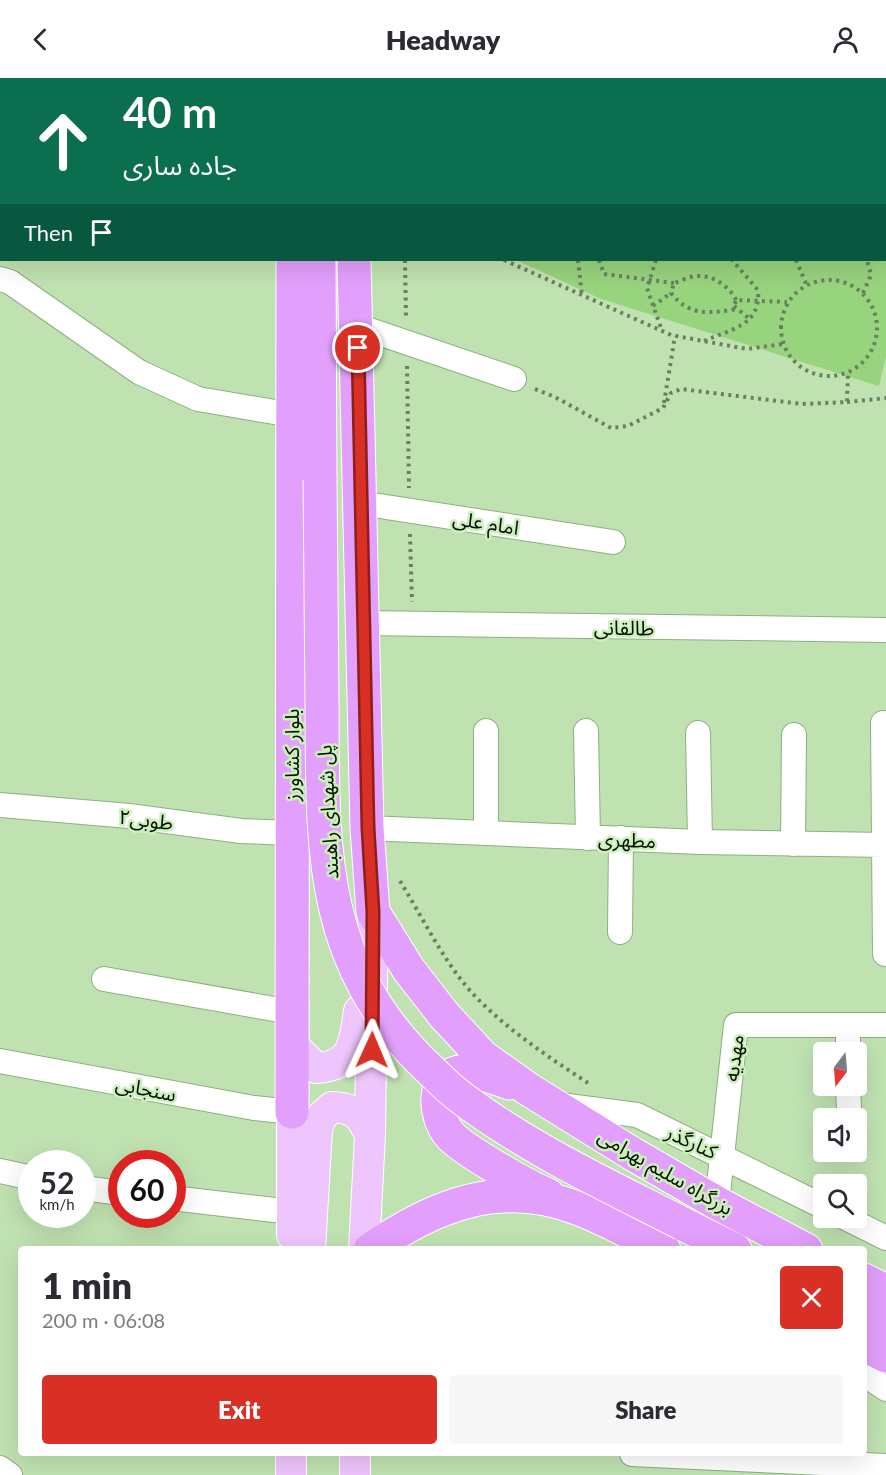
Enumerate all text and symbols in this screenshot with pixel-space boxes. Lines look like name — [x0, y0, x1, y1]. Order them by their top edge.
icon: back — [24, 23, 57, 56]
text: Headway — [386, 23, 500, 56]
icon: person — [829, 23, 862, 56]
text: 40 m — [123, 87, 217, 137]
icon: ahead — [24, 102, 102, 180]
text: جاده ساری — [123, 148, 237, 181]
icon: arrive — [85, 216, 118, 249]
text: Then — [24, 219, 73, 246]
pin — [332, 322, 383, 373]
icon: arrive — [341, 331, 374, 364]
street label: امام علی — [451, 505, 521, 543]
street label: طالقانی — [594, 614, 654, 641]
street label: بلوار کشاورز — [279, 709, 304, 802]
street label: پل شهدای راهبند — [311, 744, 345, 880]
street label: طوبی۲ — [117, 804, 175, 835]
street label: مطهری — [598, 826, 656, 853]
position arrow — [340, 1018, 404, 1082]
street label: مهدیه — [718, 1033, 748, 1083]
north arrow — [813, 1042, 867, 1096]
map controls — [813, 1042, 867, 1228]
street label: سنجابی — [113, 1070, 178, 1107]
button: sound — [813, 1108, 867, 1162]
street label: کنارگذر — [661, 1118, 722, 1164]
street label: بزرگراه سلیم بهرامی — [592, 1123, 738, 1223]
speed limit sign: 60 — [108, 1150, 186, 1228]
text: 52 — [40, 1164, 74, 1200]
button: search — [813, 1174, 867, 1228]
text: km/h — [39, 1195, 75, 1213]
text: 1 min — [42, 1263, 132, 1307]
button: close — [780, 1266, 843, 1329]
text: 200 m · 06:08 — [42, 1308, 165, 1332]
button: Exit — [42, 1375, 437, 1444]
button: Share — [449, 1375, 843, 1444]

